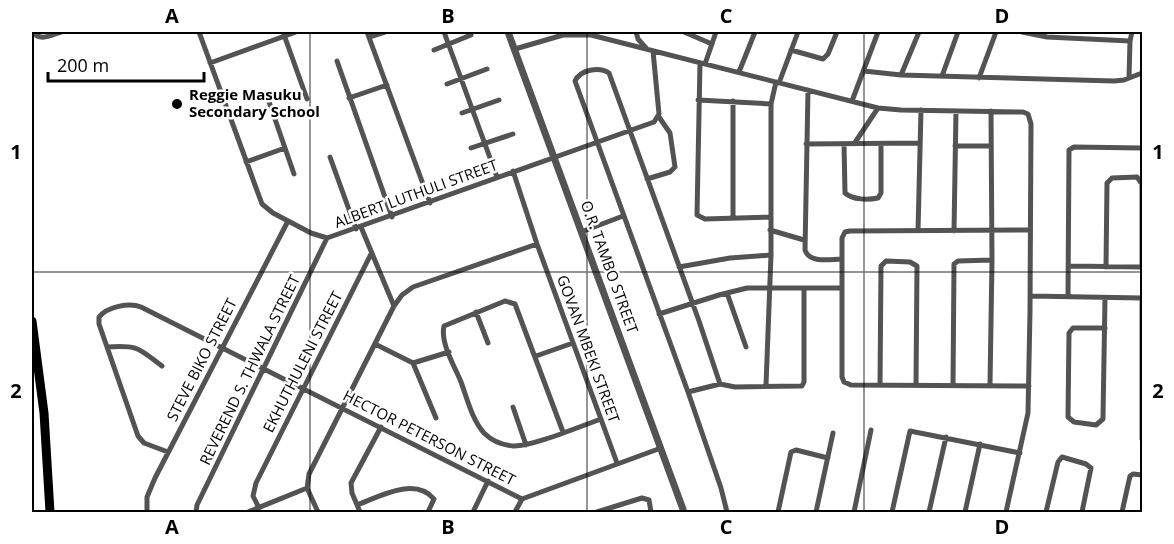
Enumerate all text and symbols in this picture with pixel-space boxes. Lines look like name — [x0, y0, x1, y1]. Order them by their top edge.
text: A — [165, 2, 179, 29]
text: B — [441, 2, 455, 29]
text: C — [720, 2, 733, 29]
text: D — [995, 2, 1009, 29]
scale bar — [48, 45, 204, 83]
text: 200 m — [57, 53, 109, 77]
place label: Reggie Masuku Secondary School — [189, 84, 320, 121]
marker: Reggie Masuku Secondary School — [170, 97, 184, 111]
text: 1 — [10, 138, 22, 165]
text: 1 — [1152, 138, 1164, 165]
street label: ALBERT LUTHULI STREET — [331, 154, 501, 232]
street label: O.R. TAMBO STREET — [577, 198, 644, 336]
street label: REVEREND S. THWALA STREET — [194, 271, 304, 468]
street label: GOVAN MBEKI STREET — [553, 272, 625, 426]
street label: EKHUTHULENI STREET — [258, 287, 347, 436]
street label: STEVE BIKO STREET — [161, 294, 241, 424]
text: 2 — [10, 377, 22, 404]
text: 2 — [1152, 377, 1164, 404]
street label: HECTOR PETERSON STREET — [340, 385, 520, 490]
text: A — [165, 513, 179, 540]
text: B — [441, 513, 455, 540]
text: C — [720, 513, 733, 540]
text: D — [995, 513, 1009, 540]

